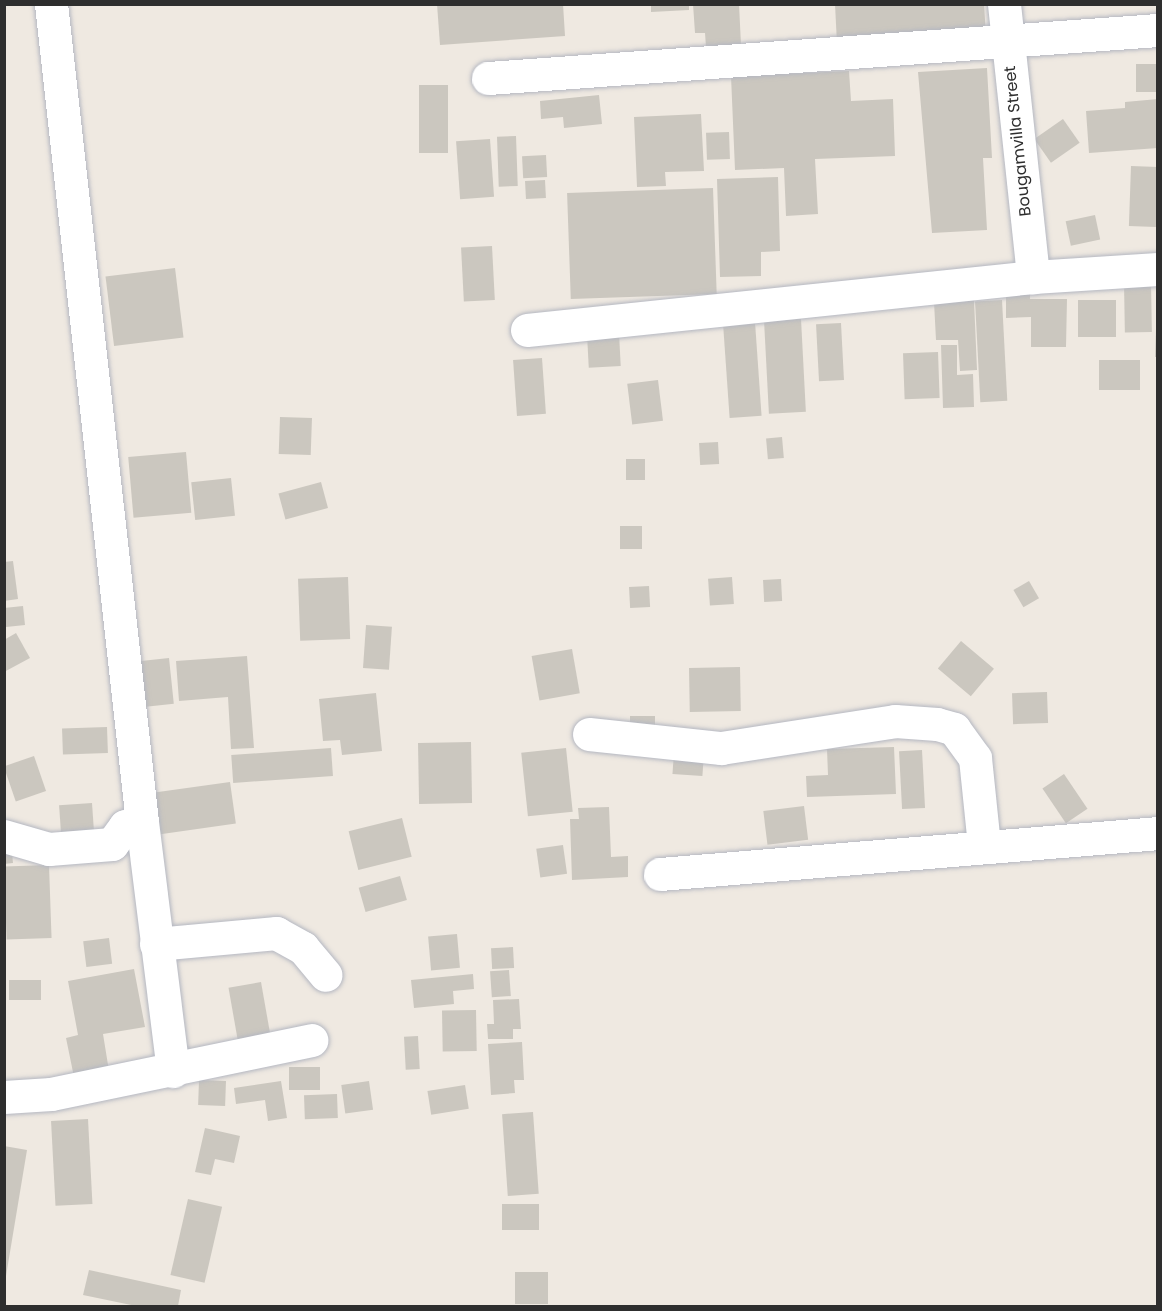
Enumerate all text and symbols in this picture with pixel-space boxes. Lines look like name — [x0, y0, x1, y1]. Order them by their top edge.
street label: Bougamvilla Street — [1001, 65, 1035, 217]

